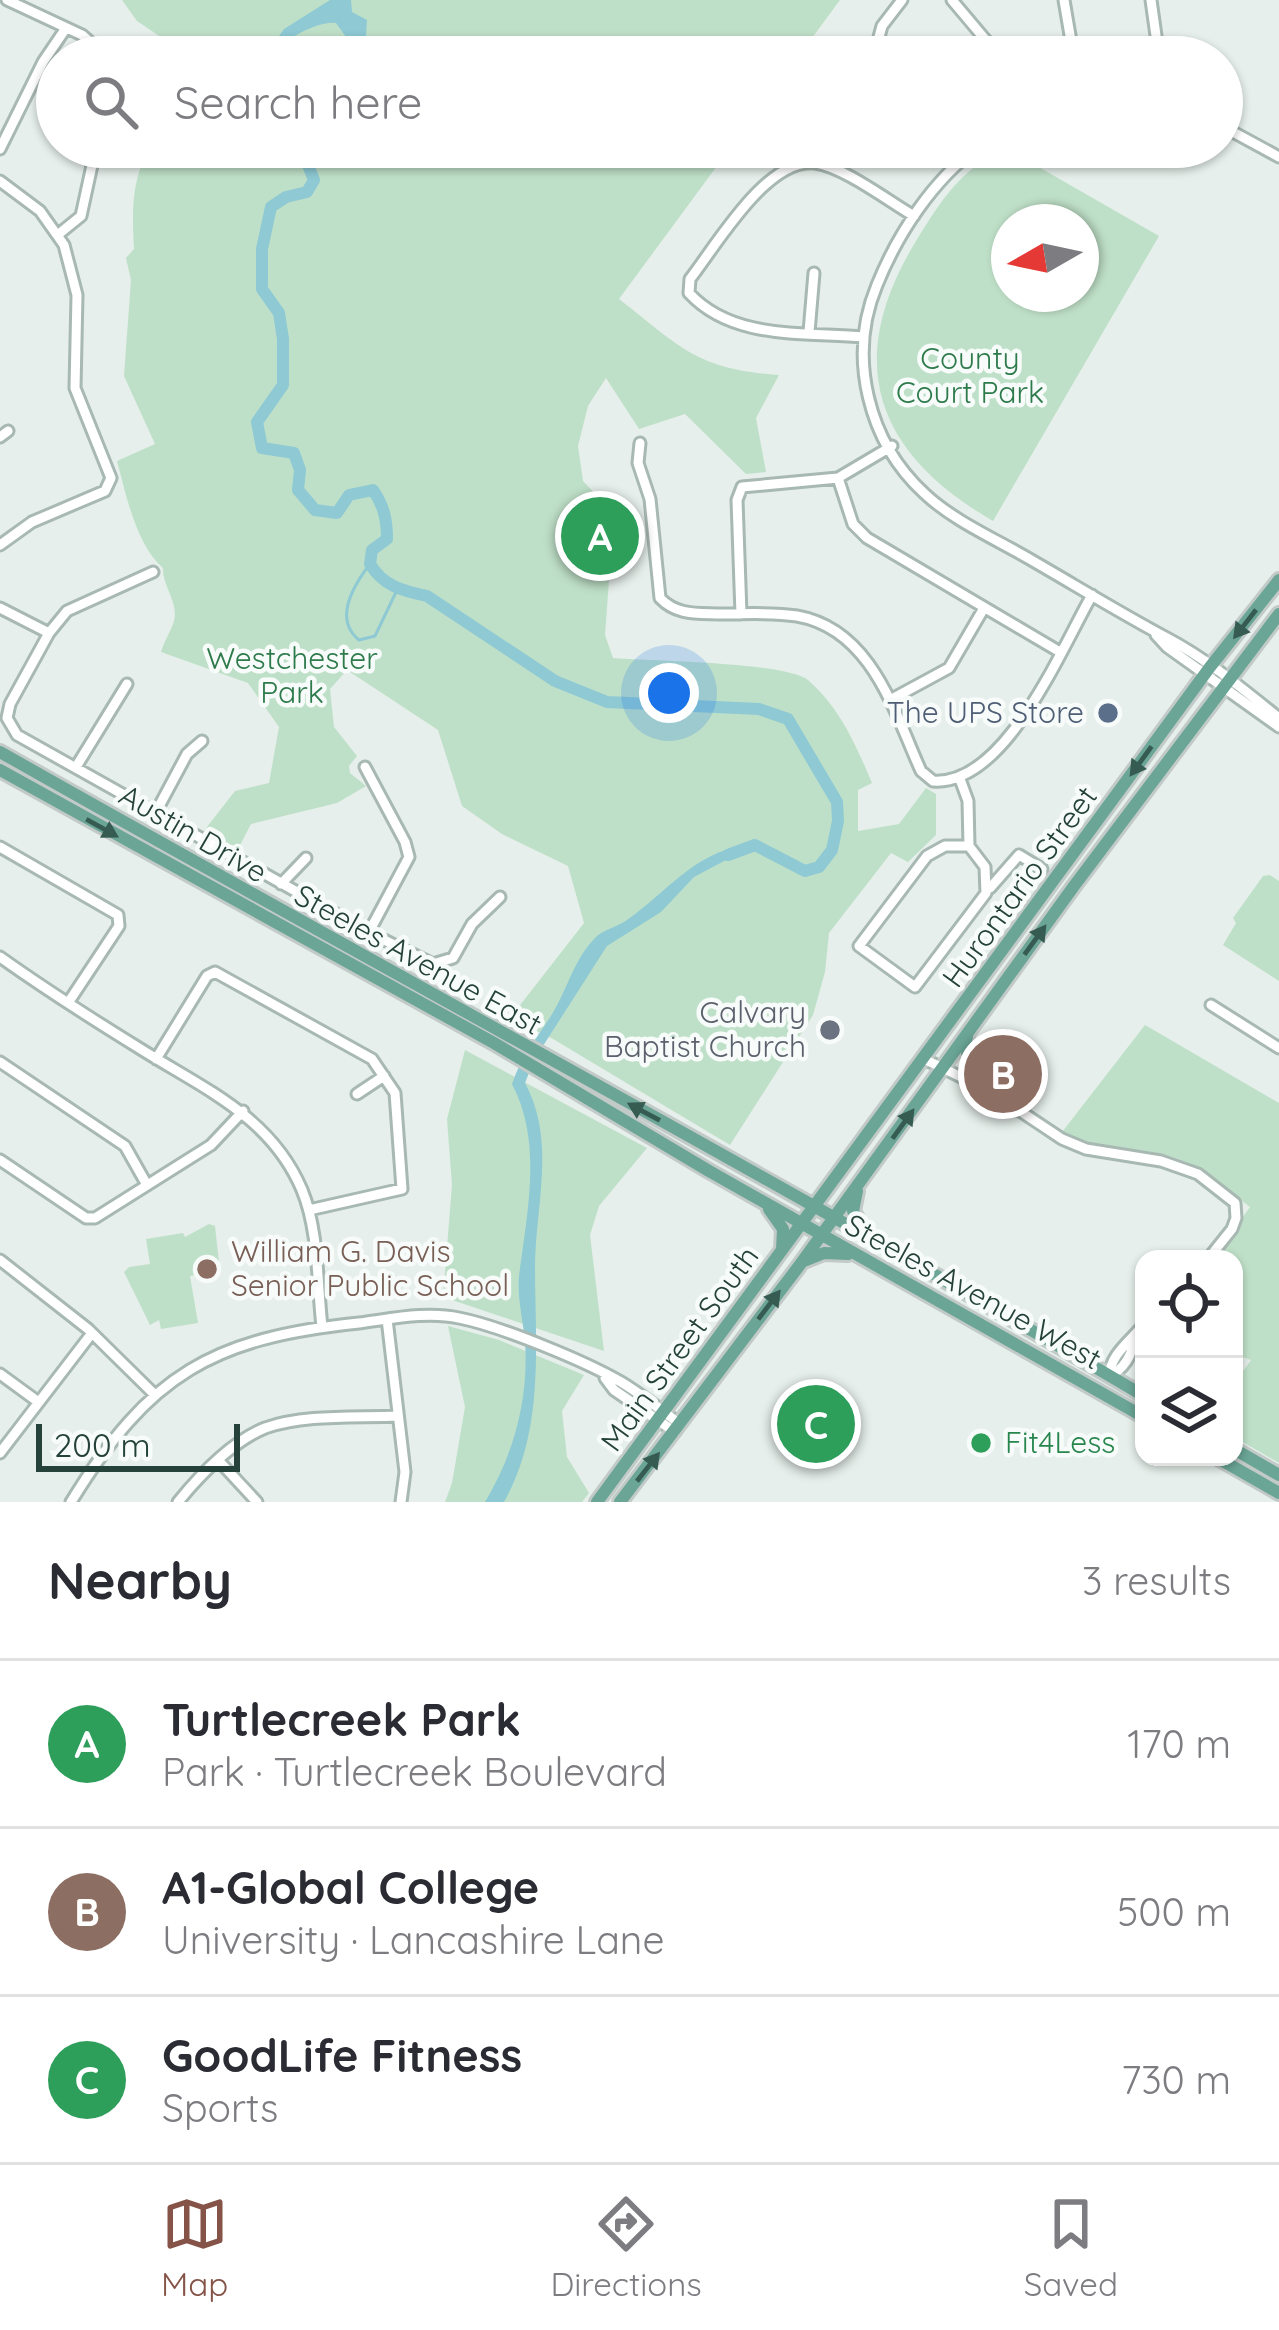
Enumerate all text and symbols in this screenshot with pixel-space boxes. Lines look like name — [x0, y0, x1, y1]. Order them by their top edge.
search box — [36, 36, 1243, 168]
icon: search — [78, 69, 144, 135]
text: Search here — [174, 74, 422, 130]
north arrow — [991, 204, 1099, 312]
park label: County Court Park — [896, 339, 1044, 411]
pin: A — [561, 491, 639, 581]
one-way arrow — [1233, 608, 1258, 639]
park label: Westchester Park — [206, 639, 378, 711]
your location — [639, 663, 699, 723]
place label: The UPS Store — [887, 693, 1084, 731]
marker: The UPS Store — [1095, 700, 1121, 726]
one-way arrow — [1130, 746, 1154, 777]
street label: Austin Drive — [113, 776, 274, 891]
street label: Hurontario Street — [933, 778, 1105, 995]
one-way arrow — [85, 817, 119, 838]
street label: Steeles Avenue East — [288, 875, 549, 1043]
one-way arrow — [1023, 924, 1046, 956]
place label: Calvary Baptist Church — [604, 993, 806, 1065]
marker: Calvary Baptist Church — [817, 1017, 843, 1043]
pin: B — [964, 1029, 1042, 1119]
one-way arrow — [627, 1102, 662, 1123]
one-way arrow — [891, 1108, 915, 1140]
street label: Steeles Avenue West — [839, 1205, 1108, 1377]
place label: William G. Davis Senior Public School — [231, 1232, 509, 1304]
street label: Main Street South — [592, 1238, 766, 1458]
map controls — [1135, 1250, 1243, 1466]
button: locate — [1135, 1250, 1243, 1358]
marker: William G. Davis Senior Public School — [194, 1256, 220, 1282]
one-way arrow — [757, 1290, 781, 1321]
button: layers — [1135, 1358, 1243, 1466]
pin: C — [777, 1379, 855, 1469]
scale bar — [36, 1418, 240, 1471]
place label: Fit4Less — [1005, 1423, 1115, 1461]
text: 200 m — [54, 1424, 151, 1465]
marker: Fit4Less — [968, 1430, 994, 1456]
one-way arrow — [635, 1452, 660, 1483]
text: Nearby — [48, 1548, 232, 1612]
text: 3 results — [1082, 1556, 1231, 1605]
text: Turtlecreek Park — [162, 1691, 521, 1747]
text: A — [75, 1719, 99, 1768]
text: 170 m — [1127, 1719, 1231, 1768]
text: Park · Turtlecreek Boulevard — [162, 1747, 667, 1796]
text: A1-Global College — [162, 1859, 539, 1915]
text: B — [74, 1887, 100, 1936]
text: 500 m — [1117, 1887, 1231, 1936]
text: University · Lancashire Lane — [162, 1915, 664, 1964]
text: GoodLife Fitness — [162, 2027, 522, 2083]
text: C — [75, 2055, 99, 2104]
text: 730 m — [1121, 2055, 1231, 2104]
text: Sports — [162, 2083, 278, 2132]
tab: Map — [161, 2191, 228, 2304]
tab: Directions — [550, 2191, 702, 2304]
tab: Saved — [1024, 2191, 1118, 2304]

